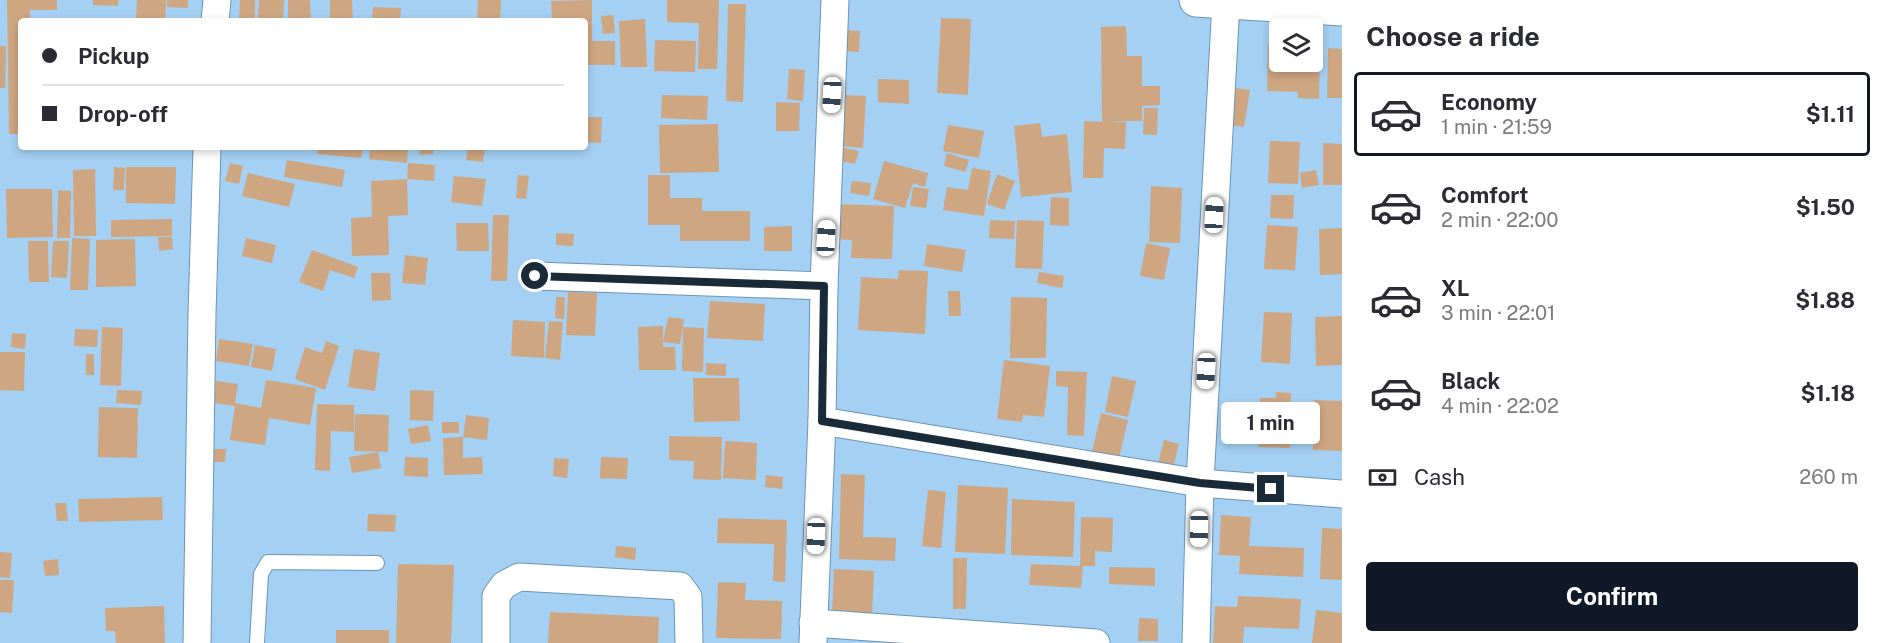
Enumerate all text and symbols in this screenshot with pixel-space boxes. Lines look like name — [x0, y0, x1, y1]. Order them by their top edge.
map controls — [1269, 18, 1323, 72]
button: layers — [1269, 18, 1323, 72]
text: Choose a ride — [1366, 20, 1540, 52]
text: Pickup — [78, 43, 149, 69]
car — [822, 77, 842, 113]
icon: car — [1369, 87, 1423, 141]
text: Economy — [1441, 89, 1537, 115]
text: Drop-off — [78, 101, 168, 127]
text: $1.11 — [1806, 101, 1855, 127]
text: 1 min · 21:59 — [1441, 115, 1552, 139]
icon: car — [1369, 180, 1423, 234]
text: Comfort — [1441, 182, 1528, 208]
text: $1.50 — [1796, 194, 1855, 220]
car — [1204, 197, 1224, 233]
text: 2 min · 22:00 — [1441, 208, 1559, 232]
car — [816, 220, 836, 256]
route start — [521, 262, 548, 289]
icon: car — [1369, 273, 1423, 327]
text: XL — [1441, 275, 1469, 301]
text: $1.88 — [1795, 287, 1855, 313]
text: 3 min · 22:01 — [1441, 301, 1555, 325]
car — [1196, 353, 1216, 389]
icon: car — [1369, 366, 1423, 420]
text: Black — [1441, 368, 1500, 394]
text: $1.18 — [1801, 380, 1855, 406]
text: 4 min · 22:02 — [1441, 394, 1559, 418]
callout: 1 min — [1222, 402, 1320, 444]
text: 1 min — [1246, 411, 1295, 435]
icon: cash — [1366, 461, 1399, 494]
text: Cash — [1414, 464, 1465, 490]
text: 260 m — [1799, 465, 1858, 489]
route end — [1257, 475, 1284, 502]
car — [1190, 511, 1208, 547]
car — [806, 518, 826, 554]
button: Confirm — [1366, 562, 1858, 631]

